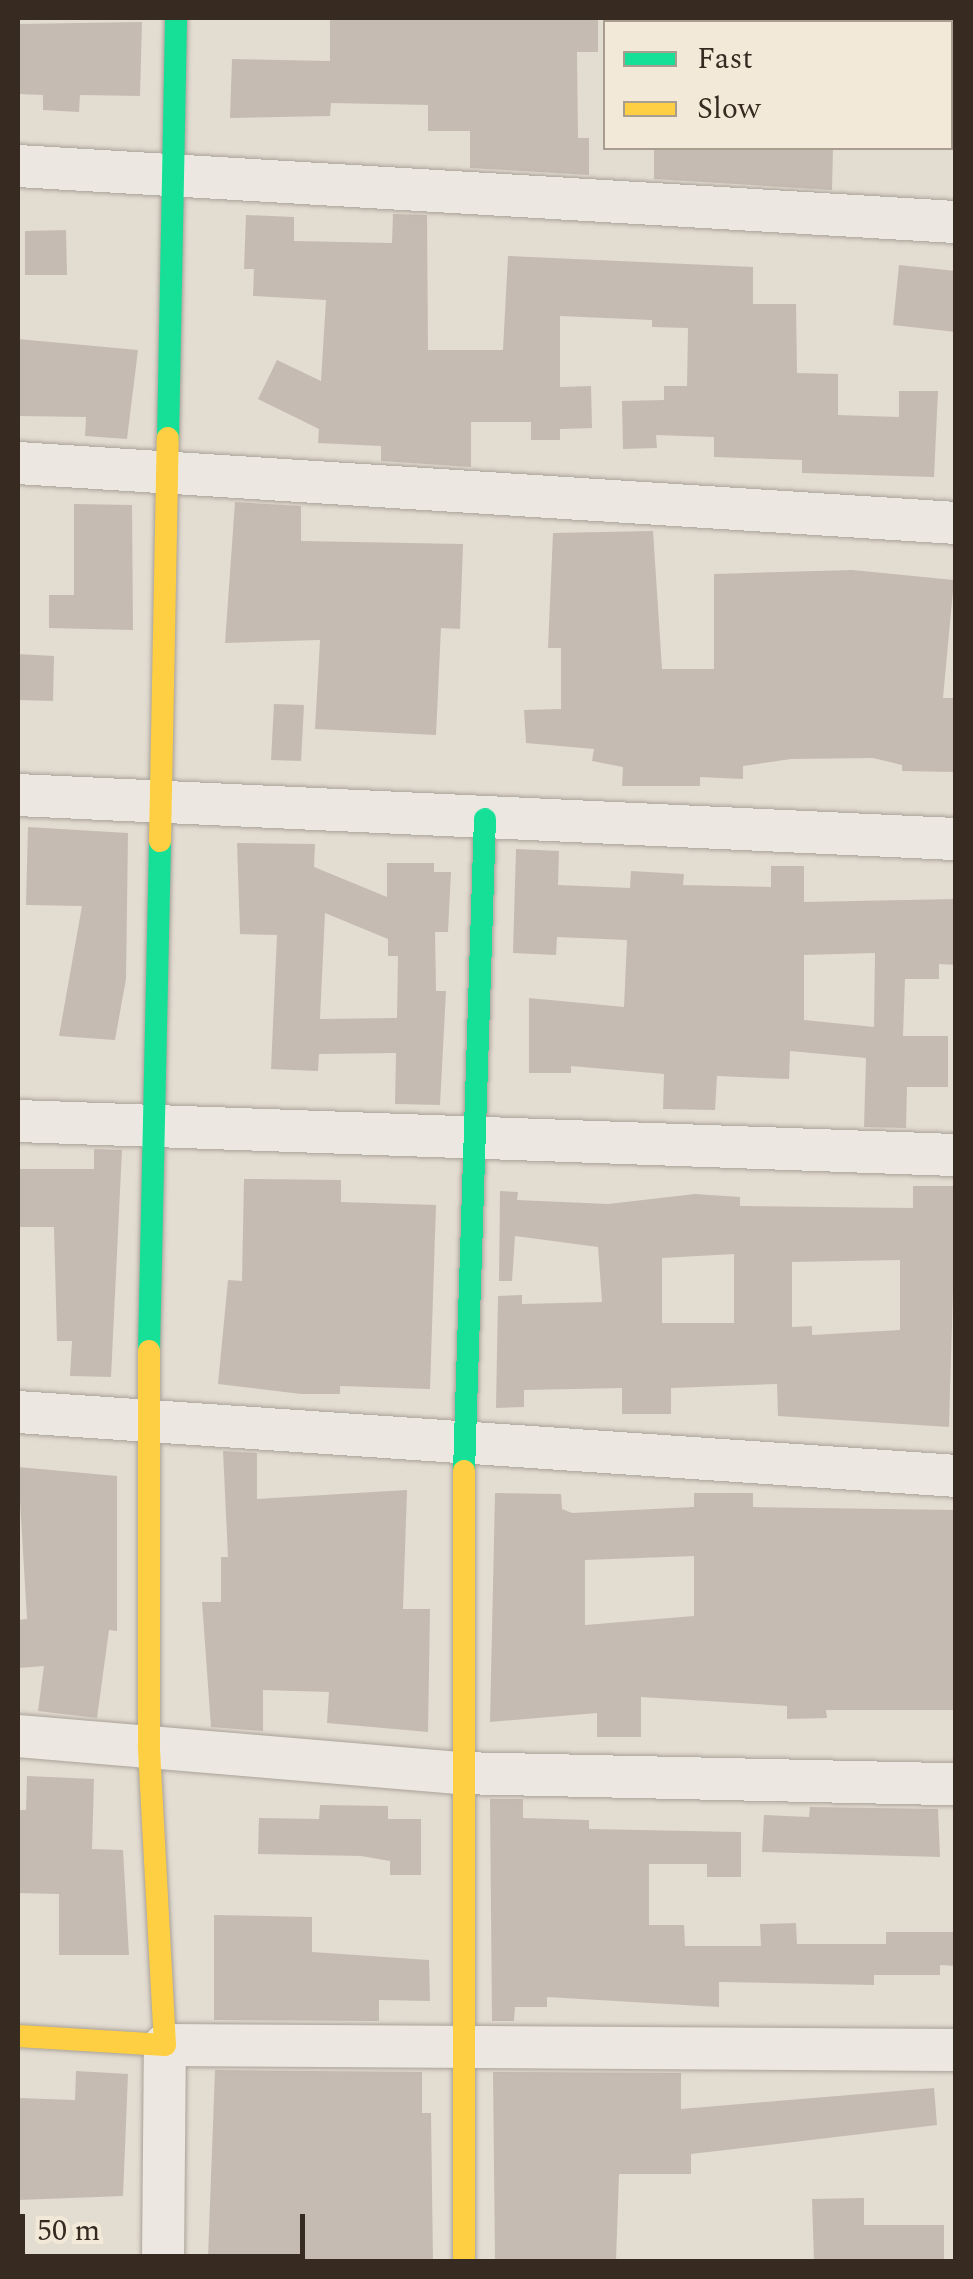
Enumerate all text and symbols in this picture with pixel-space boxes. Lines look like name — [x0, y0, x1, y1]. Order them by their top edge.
legend — [603, 20, 953, 150]
text: Fast — [697, 36, 753, 82]
text: Slow — [697, 86, 761, 132]
scale bar — [25, 2194, 310, 2256]
text: 50 m — [37, 2208, 100, 2254]

